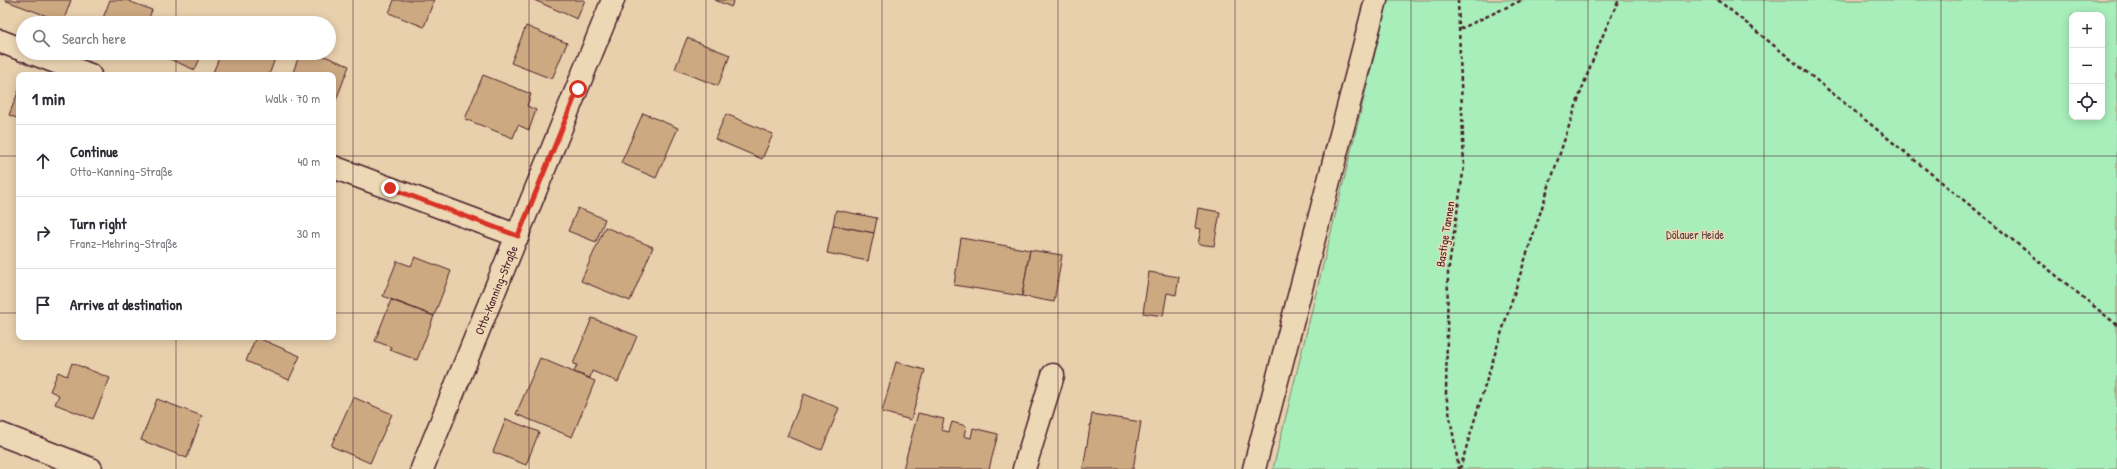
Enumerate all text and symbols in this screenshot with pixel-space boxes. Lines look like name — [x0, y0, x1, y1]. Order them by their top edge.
map controls — [2069, 12, 2105, 120]
button: + — [2069, 12, 2105, 48]
search box — [16, 16, 336, 60]
icon: search — [30, 27, 52, 49]
text: Search here — [62, 28, 126, 49]
button: − — [2069, 48, 2105, 84]
route start — [569, 80, 587, 98]
button: locate — [2069, 84, 2105, 120]
text: 1 min — [32, 87, 65, 110]
text: Walk · 70 m — [265, 89, 320, 107]
text: Continue — [70, 141, 118, 162]
icon: ahead — [32, 150, 54, 172]
text: 40 m — [297, 152, 320, 170]
text: Otto-Kanning-Straße — [70, 162, 173, 180]
route end — [381, 179, 399, 197]
street label: Bastige Tannen — [1431, 200, 1459, 268]
text: Turn right — [70, 213, 126, 234]
icon: right — [32, 222, 54, 244]
text: 30 m — [297, 224, 320, 242]
park label: Dölauer Heide — [1666, 226, 1724, 243]
text: Franz-Mehring-Straße — [70, 234, 177, 252]
street label: Otto-Kanning-Straße — [470, 243, 522, 337]
icon: arrive — [32, 294, 54, 316]
text: Arrive at destination — [70, 294, 182, 315]

